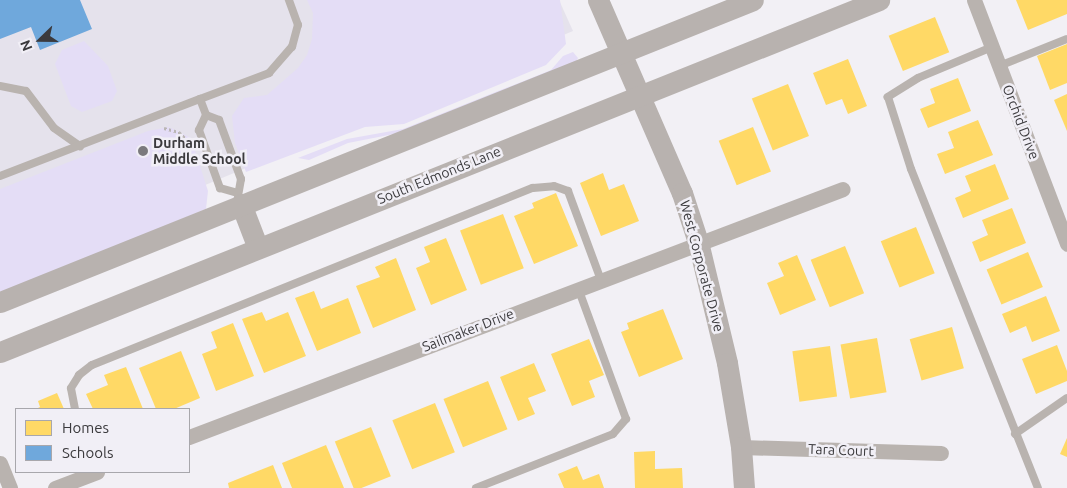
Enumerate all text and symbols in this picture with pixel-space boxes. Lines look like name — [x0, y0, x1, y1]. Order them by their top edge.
north arrow — [15, 15, 65, 65]
text: N — [17, 38, 35, 53]
street label: Orchid Drive — [999, 82, 1043, 162]
place label: Durham Middle School — [153, 135, 246, 168]
street label: South Edmonds Lane — [375, 142, 503, 208]
marker: Durham Middle School — [137, 145, 149, 157]
street label: West Corporate Drive — [676, 198, 728, 334]
street label: Sailmaker Drive — [420, 305, 516, 355]
legend — [15, 408, 190, 473]
text: Homes — [62, 419, 109, 436]
street label: Tara Court — [808, 440, 874, 460]
text: Schools — [62, 444, 113, 461]

